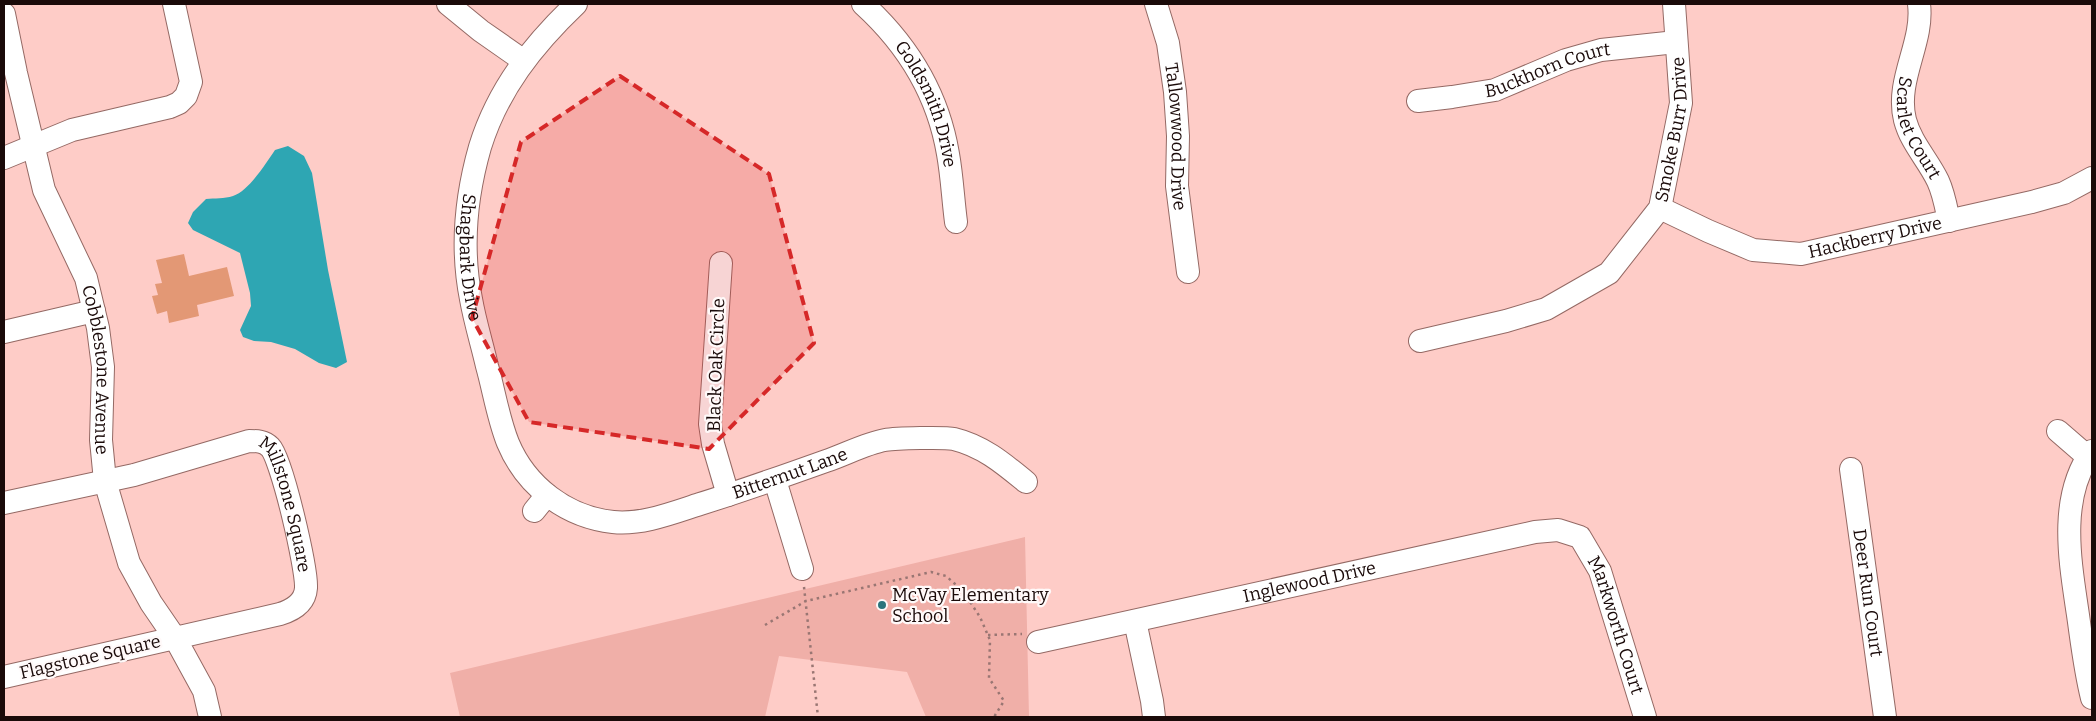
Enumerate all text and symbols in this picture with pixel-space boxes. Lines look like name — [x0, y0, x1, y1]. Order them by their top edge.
street label: Goldsmith Drive — [890, 36, 961, 169]
street label: Buckhorn Court — [1483, 38, 1612, 102]
street label: Smoke Burr Drive — [1650, 56, 1692, 204]
street label: Tallowwood Drive — [1160, 61, 1191, 212]
street label: Scarlet Court — [1892, 75, 1946, 183]
street label: Shagbark Drive — [455, 192, 486, 323]
street label: Hackberry Drive — [1806, 212, 1944, 263]
street label: Cobblestone Avenue — [77, 283, 114, 456]
street label: Black Oak Circle — [703, 298, 729, 432]
street label: Millstone Square — [255, 431, 315, 574]
street label: Bitternut Lane — [730, 443, 851, 504]
street label: Deer Run Court — [1848, 527, 1888, 659]
street label: Markworth Court — [1583, 552, 1648, 697]
street label: Inglewood Drive — [1241, 557, 1378, 607]
place label: McVay Elementary School — [892, 584, 1049, 627]
marker: McVay Elementary School — [876, 599, 888, 611]
street label: Flagstone Square — [17, 630, 163, 684]

